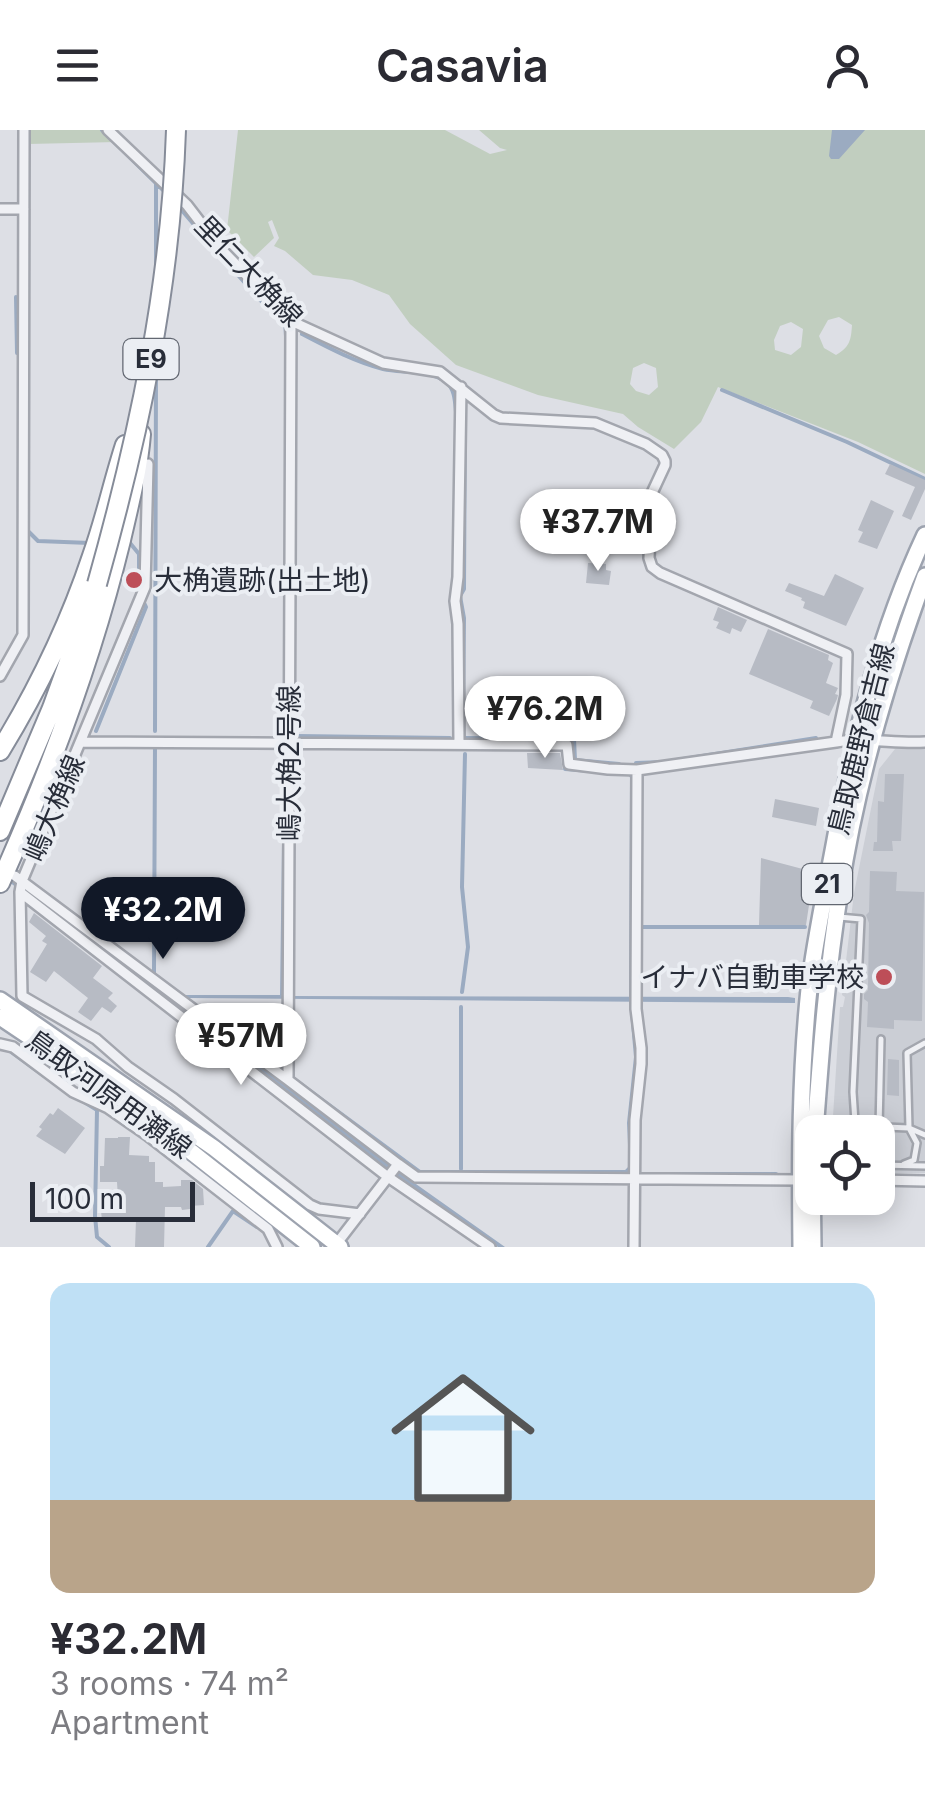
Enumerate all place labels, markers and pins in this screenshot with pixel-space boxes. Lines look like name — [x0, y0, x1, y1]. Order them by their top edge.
pin: ¥37.7M — [517, 489, 679, 574]
place label: 大桷遺跡(出土地) — [154, 563, 370, 597]
marker: 大桷遺跡(出土地) — [123, 569, 145, 591]
pin: ¥76.2M — [464, 676, 626, 761]
pin: ¥32.2M — [82, 877, 244, 962]
place label: イナバ自動車学校 — [641, 960, 864, 994]
marker: イナバ自動車学校 — [873, 966, 895, 988]
pin: ¥57M — [182, 1003, 300, 1088]

